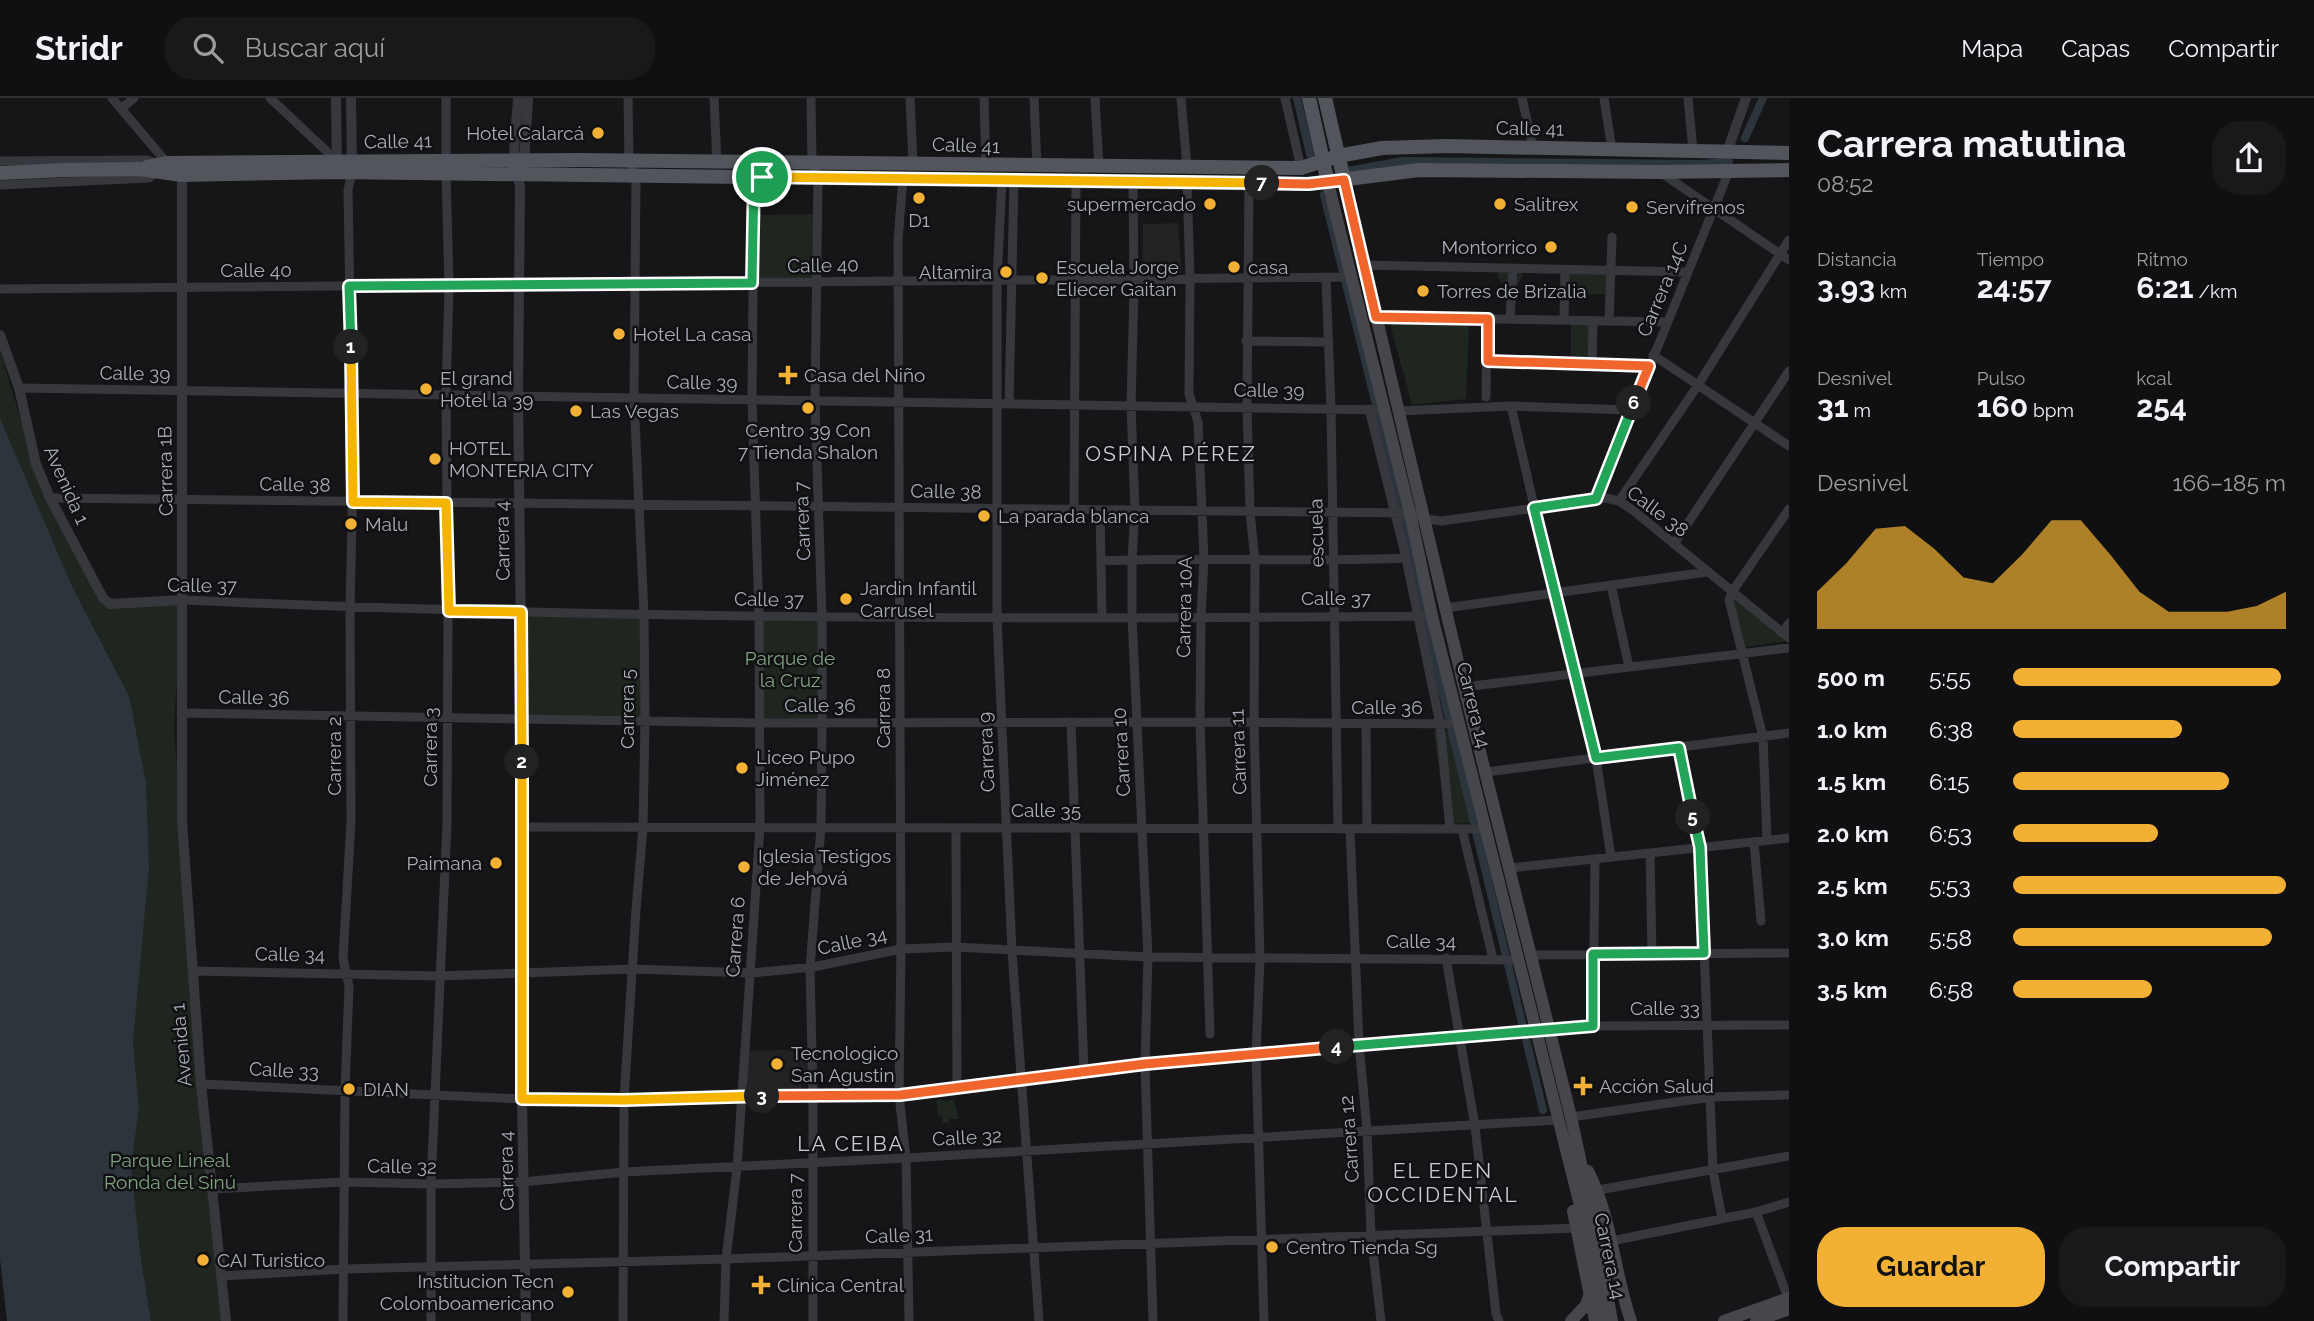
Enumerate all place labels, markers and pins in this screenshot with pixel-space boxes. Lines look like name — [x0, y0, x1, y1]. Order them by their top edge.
place label: Hotel Calarcá — [466, 122, 584, 144]
marker: Hotel Calarcá — [590, 125, 606, 141]
pin — [732, 147, 792, 207]
pin: 7 — [1244, 166, 1280, 200]
marker: D1 — [911, 190, 927, 206]
place label: supermercado — [1067, 193, 1196, 215]
place label: Salitrex — [1514, 193, 1579, 215]
marker: supermercado — [1202, 196, 1218, 212]
marker: Salitrex — [1492, 196, 1508, 212]
place label: Servifrenos — [1646, 196, 1745, 218]
marker: Servifrenos — [1624, 199, 1640, 215]
place label: D1 — [908, 209, 930, 231]
place label: Montorrico — [1442, 236, 1537, 258]
marker: Montorrico — [1543, 239, 1559, 255]
place label: Escuela Jorge Eliecer Gaitan — [1056, 256, 1179, 300]
place label: casa — [1248, 256, 1288, 278]
marker: casa — [1226, 259, 1242, 275]
place label: Altamira — [919, 261, 992, 283]
marker: Altamira — [998, 264, 1014, 280]
marker: Escuela Jorge Eliecer Gaitan — [1034, 270, 1050, 286]
place label: Torres de Brizalia — [1437, 280, 1587, 302]
marker: Torres de Brizalia — [1415, 283, 1431, 299]
place label: Hotel La casa — [633, 323, 751, 345]
marker: Hotel La casa — [611, 326, 627, 342]
pin: 1 — [334, 330, 368, 364]
place label: Casa del Niño — [804, 364, 925, 386]
marker: Casa del Niño — [778, 365, 798, 385]
place label: El grand Hotel la 39 — [440, 367, 533, 411]
marker: El grand Hotel la 39 — [418, 381, 434, 397]
pin: 6 — [1616, 386, 1652, 420]
place label: Las Vegas — [590, 400, 679, 422]
marker: Centro 39 Con 7 Tienda Shalon — [800, 400, 816, 416]
marker: Las Vegas — [568, 403, 584, 419]
place label: Centro 39 Con 7 Tienda Shalon — [738, 419, 878, 463]
place label: HOTEL MONTERIA CITY — [449, 437, 594, 481]
marker: HOTEL MONTERIA CITY — [427, 451, 443, 467]
place label: La parada blanca — [998, 505, 1149, 527]
marker: La parada blanca — [976, 508, 992, 524]
place label: Malu — [365, 513, 408, 535]
marker: Malu — [343, 516, 359, 532]
place label: Jardin Infantil Carrusel — [860, 577, 977, 621]
marker: Jardin Infantil Carrusel — [838, 591, 854, 607]
pin: 2 — [504, 744, 540, 780]
place label: Liceo Pupo Jiménez — [756, 746, 855, 790]
marker: Liceo Pupo Jiménez — [734, 760, 750, 776]
pin: 5 — [1676, 800, 1710, 834]
place label: Iglesia Testigos de Jehová — [758, 845, 891, 889]
place label: Paimana — [407, 852, 482, 874]
marker: Paimana — [488, 855, 504, 871]
marker: Iglesia Testigos de Jehová — [736, 859, 752, 875]
pin: 4 — [1320, 1030, 1354, 1065]
place label: Tecnologico San Agustin — [791, 1042, 898, 1086]
marker: Tecnologico San Agustin — [769, 1056, 785, 1072]
place label: Acción Salud — [1599, 1075, 1714, 1097]
marker: Acción Salud — [1573, 1076, 1593, 1096]
place label: DIAN — [363, 1078, 409, 1100]
pin: 3 — [744, 1079, 780, 1114]
marker: DIAN — [341, 1081, 357, 1097]
place label: Centro Tienda Sg — [1286, 1236, 1438, 1258]
marker: Centro Tienda Sg — [1264, 1239, 1280, 1255]
place label: CAI Turistico — [217, 1249, 325, 1271]
marker: CAI Turistico — [195, 1252, 211, 1268]
place label: Institucion Tecn Colomboamericano — [380, 1270, 554, 1314]
place label: Clínica Central — [777, 1274, 905, 1296]
marker: Clínica Central — [751, 1275, 771, 1295]
marker: Institucion Tecn Colomboamericano — [560, 1284, 576, 1300]

